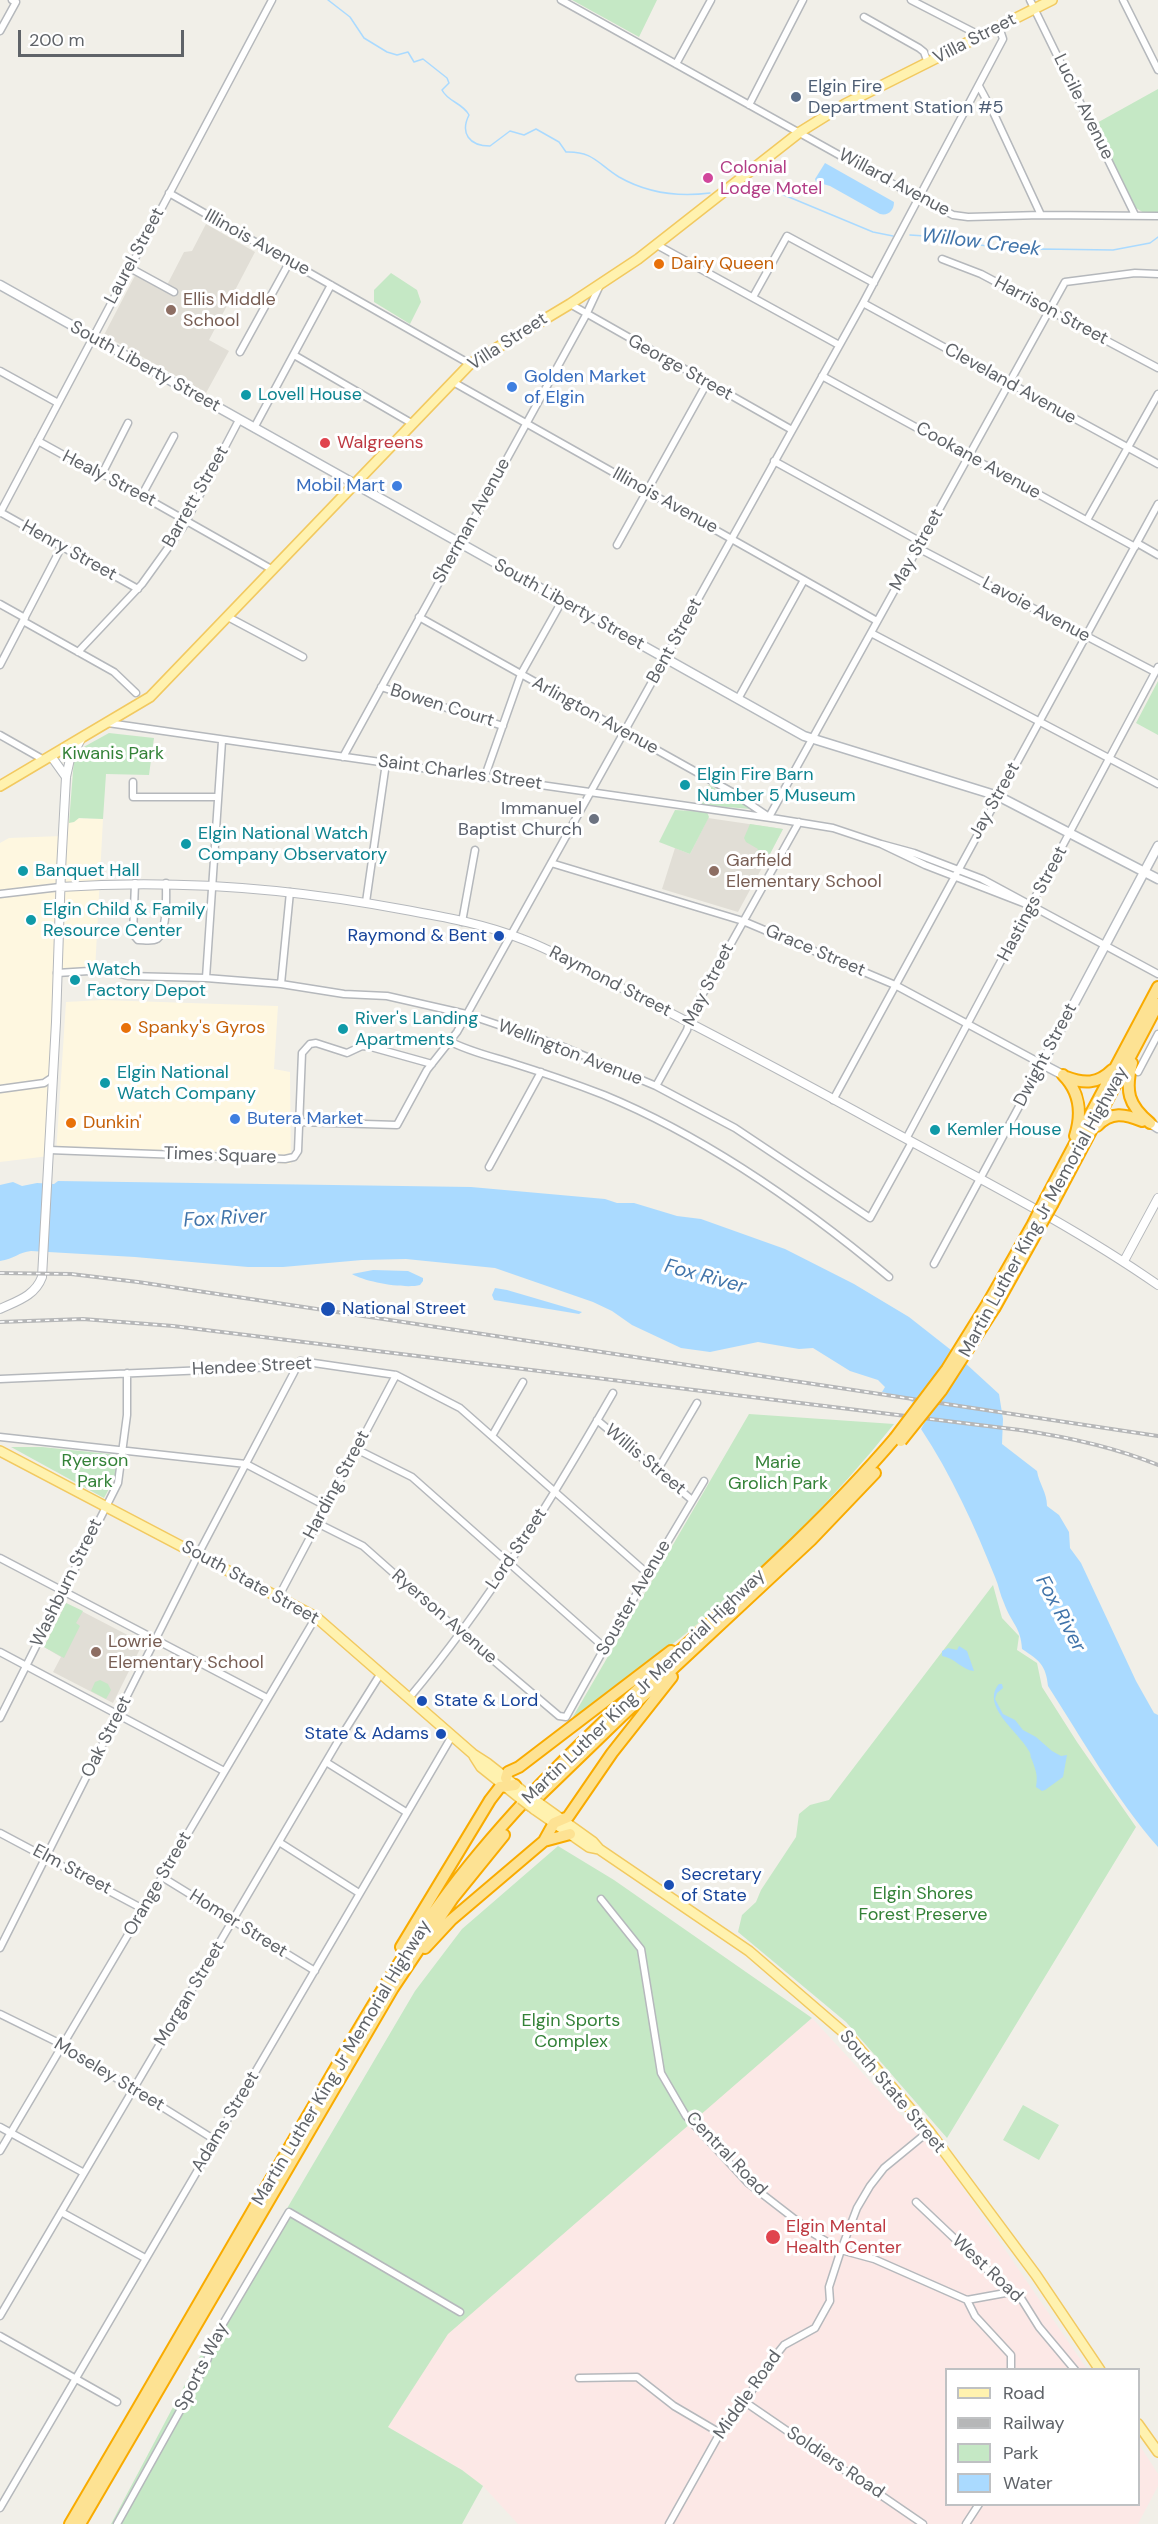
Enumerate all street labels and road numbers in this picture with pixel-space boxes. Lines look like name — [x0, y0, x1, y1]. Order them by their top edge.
street label: Villa Street — [930, 9, 1020, 69]
street label: Lucile Avenue — [1048, 51, 1118, 163]
street label: Willard Avenue — [835, 145, 953, 221]
street label: Laurel Street — [101, 204, 169, 308]
street label: Illinois Avenue — [201, 205, 313, 281]
street label: Harrison Street — [991, 272, 1111, 350]
street label: Villa Street — [464, 308, 552, 376]
street label: South Liberty Street — [66, 317, 224, 417]
street label: George Street — [624, 330, 736, 406]
street label: Cleveland Avenue — [940, 339, 1080, 429]
street label: Cookane Avenue — [912, 418, 1044, 504]
street label: Barrett Street — [158, 442, 234, 552]
street label: Healy Street — [59, 446, 159, 512]
street label: Sherman Avenue — [429, 455, 515, 587]
street label: Illinois Avenue — [609, 463, 721, 539]
street label: May Street — [886, 505, 948, 595]
street label: Henry Street — [18, 516, 120, 586]
street label: South Liberty Street — [490, 555, 648, 655]
street label: Lavoie Avenue — [978, 572, 1094, 648]
street label: Bent Street — [643, 595, 707, 687]
street label: Arlington Avenue — [528, 672, 662, 760]
street label: Bowen Court — [387, 680, 497, 732]
street label: Saint Charles Street — [377, 751, 543, 795]
street label: Jay Street — [965, 759, 1025, 843]
street label: Hastings Street — [994, 843, 1072, 965]
street label: Grace Street — [762, 920, 868, 982]
street label: May Street — [679, 940, 739, 1030]
street label: Raymond Street — [545, 942, 675, 1022]
street label: Dwight Street — [1010, 1000, 1082, 1110]
street label: Wellington Avenue — [495, 1015, 645, 1091]
street label: Martin Luther King Jr Memorial Highway — [955, 1063, 1133, 1361]
street label: Times Square — [163, 1143, 277, 1169]
street label: Hendee Street — [191, 1353, 313, 1381]
street label: Willis Street — [600, 1420, 690, 1500]
street label: Harding Street — [299, 1427, 375, 1543]
street label: Lord Street — [482, 1504, 552, 1594]
street label: Washburn Street — [27, 1515, 107, 1651]
street label: South State Street — [178, 1536, 322, 1630]
street label: Souster Avenue — [592, 1536, 676, 1660]
street label: Ryerson Avenue — [387, 1565, 501, 1669]
street label: Martin Luther King Jr Memorial Highway — [518, 1565, 770, 1809]
street label: Oak Street — [77, 1693, 137, 1781]
street label: Orange Street — [120, 1828, 196, 1940]
street label: Elm Street — [29, 1840, 115, 1900]
street label: Homer Street — [185, 1885, 291, 1963]
street label: Martin Luther King Jr Memorial Highway — [248, 1916, 436, 2210]
street label: Morgan Street — [150, 1938, 230, 2050]
street label: South State Street — [834, 2026, 950, 2158]
street label: Moseley Street — [50, 2034, 168, 2116]
street label: Adams Street — [188, 2068, 264, 2176]
street label: Central Road — [681, 2108, 771, 2200]
street label: West Road — [947, 2231, 1027, 2307]
street label: Sports Way — [171, 2319, 233, 2415]
street label: Middle Road — [710, 2347, 786, 2443]
street label: Soldiers Road — [782, 2422, 888, 2504]

